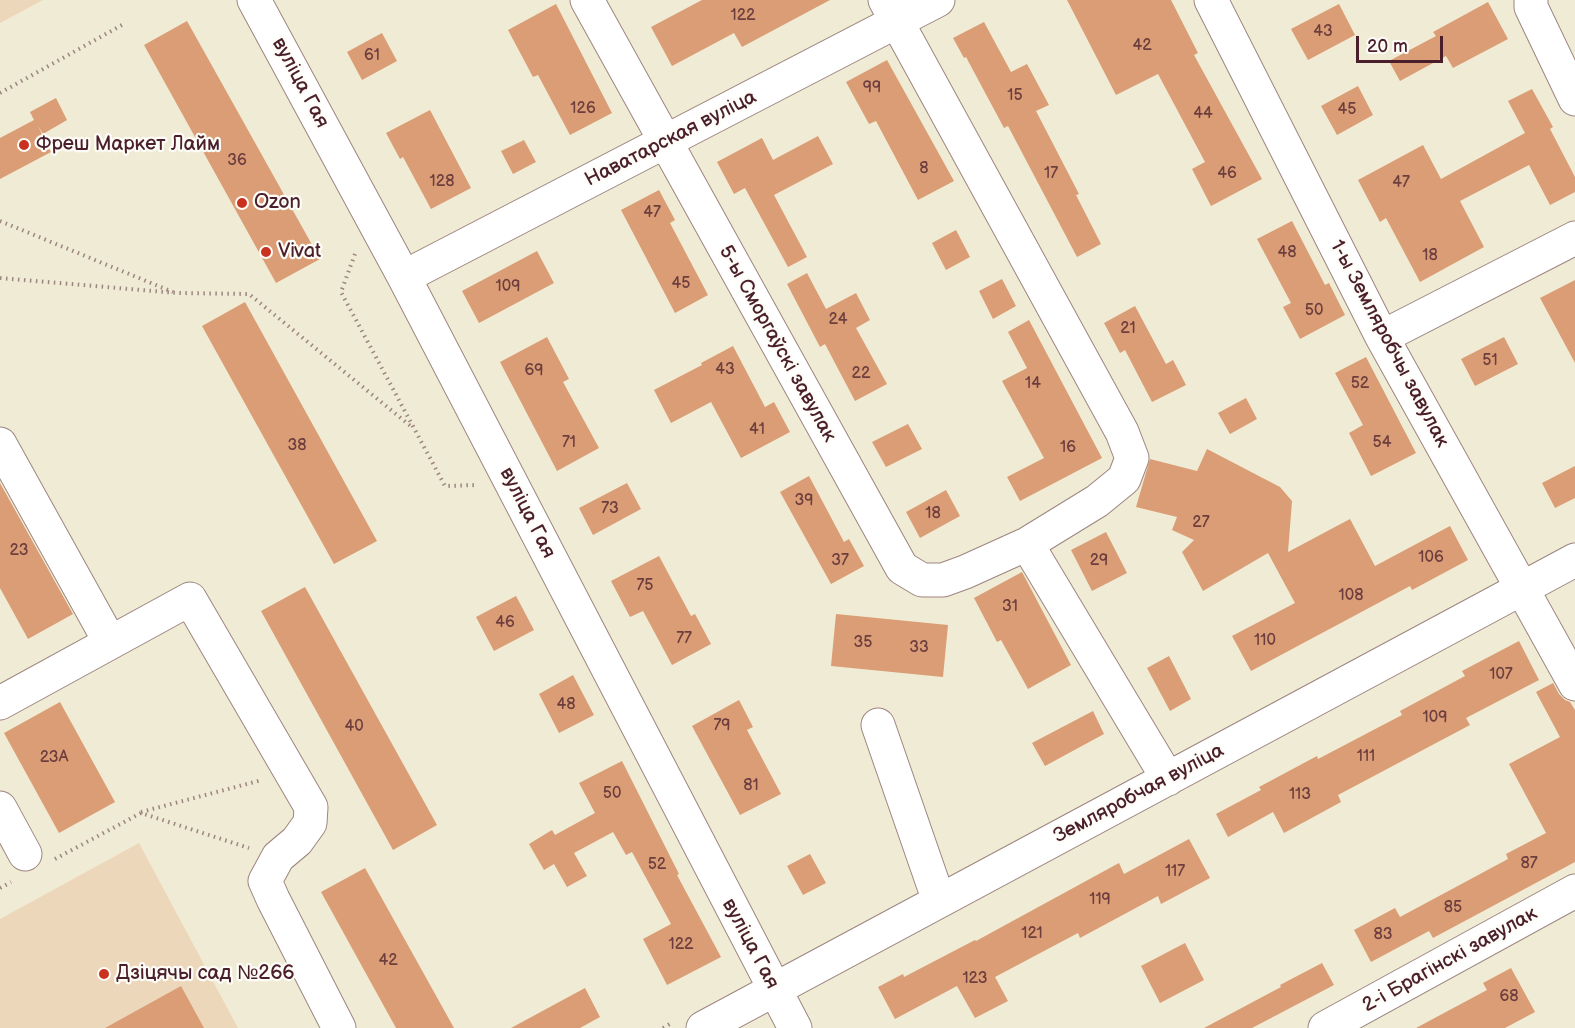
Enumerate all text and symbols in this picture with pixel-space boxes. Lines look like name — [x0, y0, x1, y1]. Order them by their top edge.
house number: 122 — [730, 6, 756, 26]
house number: 43 — [1313, 22, 1333, 42]
scale bar — [1359, 24, 1446, 62]
street label: вуліца Гая — [266, 34, 334, 132]
house number: 42 — [1132, 36, 1152, 56]
text: 20 m — [1367, 36, 1408, 57]
house number: 61 — [364, 46, 380, 66]
house number: 99 — [863, 78, 881, 98]
street label: Наватарская вуліца — [581, 85, 761, 193]
house number: 15 — [1007, 86, 1023, 106]
house number: 126 — [570, 99, 596, 119]
house number: 45 — [1338, 100, 1356, 120]
house number: 44 — [1193, 104, 1213, 124]
place label: Фреш Маркет Лайм — [36, 133, 220, 157]
marker: Фреш Маркет Лайм — [17, 138, 31, 152]
house number: 36 — [227, 151, 247, 171]
house number: 8 — [919, 159, 929, 179]
house number: 17 — [1044, 164, 1058, 184]
house number: 46 — [1217, 164, 1237, 184]
house number: 128 — [430, 172, 454, 192]
house number: 47 — [1392, 173, 1410, 193]
place label: Ozon — [254, 191, 301, 215]
marker: Ozon — [235, 196, 249, 210]
house number: 47 — [643, 203, 661, 223]
street label: 1-ы Земляробчы завулак — [1324, 236, 1454, 452]
place label: Vivat — [278, 240, 321, 264]
street label: 5-ы Сморгаўскі завулак — [713, 241, 841, 447]
house number: 48 — [1277, 243, 1297, 263]
marker: Vivat — [259, 245, 273, 259]
house number: 18 — [1422, 246, 1438, 266]
house number: 45 — [672, 274, 690, 294]
house number: 109 — [496, 277, 520, 297]
house number: 50 — [1305, 301, 1323, 321]
house number: 24 — [829, 310, 847, 330]
house number: 21 — [1120, 319, 1136, 339]
house number: 51 — [1482, 351, 1498, 371]
house number: 43 — [715, 360, 735, 380]
house number: 69 — [524, 361, 544, 381]
house number: 22 — [852, 364, 870, 384]
house number: 14 — [1025, 374, 1041, 394]
house number: 52 — [1351, 374, 1369, 394]
house number: 41 — [749, 420, 765, 440]
house number: 71 — [562, 433, 576, 453]
house number: 54 — [1373, 433, 1391, 453]
house number: 38 — [287, 436, 307, 456]
house number: 16 — [1060, 438, 1076, 458]
street label: вуліца Гая — [494, 463, 560, 563]
house number: 39 — [794, 491, 814, 511]
house number: 73 — [601, 499, 619, 519]
house number: 18 — [925, 504, 941, 524]
house number: 27 — [1192, 513, 1210, 533]
house number: 23 — [10, 541, 28, 561]
house number: 106 — [1418, 548, 1444, 568]
house number: 37 — [831, 551, 849, 571]
house number: 29 — [1090, 551, 1108, 571]
house number: 75 — [636, 576, 654, 596]
house number: 108 — [1339, 586, 1363, 606]
house number: 31 — [1002, 597, 1018, 617]
house number: 46 — [495, 613, 515, 633]
house number: 77 — [676, 629, 692, 649]
house number: 110 — [1254, 631, 1276, 651]
house number: 35 — [853, 633, 873, 653]
house number: 33 — [909, 638, 929, 658]
house number: 107 — [1489, 665, 1513, 685]
house number: 48 — [556, 695, 576, 715]
house number: 109 — [1423, 708, 1447, 728]
house number: 79 — [713, 716, 731, 736]
house number: 40 — [344, 717, 364, 737]
street label: Земляробчая вуліца — [1050, 739, 1228, 849]
house number: 111 — [1357, 747, 1375, 767]
house number: 23А — [40, 748, 68, 768]
house number: 81 — [743, 776, 759, 796]
house number: 50 — [603, 784, 621, 804]
house number: 113 — [1289, 785, 1311, 805]
house number: 87 — [1520, 854, 1538, 874]
house number: 52 — [648, 855, 666, 875]
house number: 117 — [1165, 862, 1185, 882]
house number: 119 — [1089, 890, 1111, 910]
street label: вуліца Гая — [716, 895, 784, 993]
house number: 85 — [1444, 898, 1462, 918]
street label: 2-і Брагінскі завулак — [1358, 902, 1542, 1018]
house number: 121 — [1021, 924, 1043, 944]
house number: 83 — [1373, 925, 1393, 945]
house number: 122 — [668, 935, 694, 955]
house number: 42 — [378, 951, 398, 971]
place label: Дзіцячы сад №266 — [116, 962, 295, 986]
marker: Дзіцячы сад №266 — [97, 967, 111, 981]
house number: 123 — [962, 969, 988, 989]
house number: 68 — [1499, 987, 1519, 1007]

